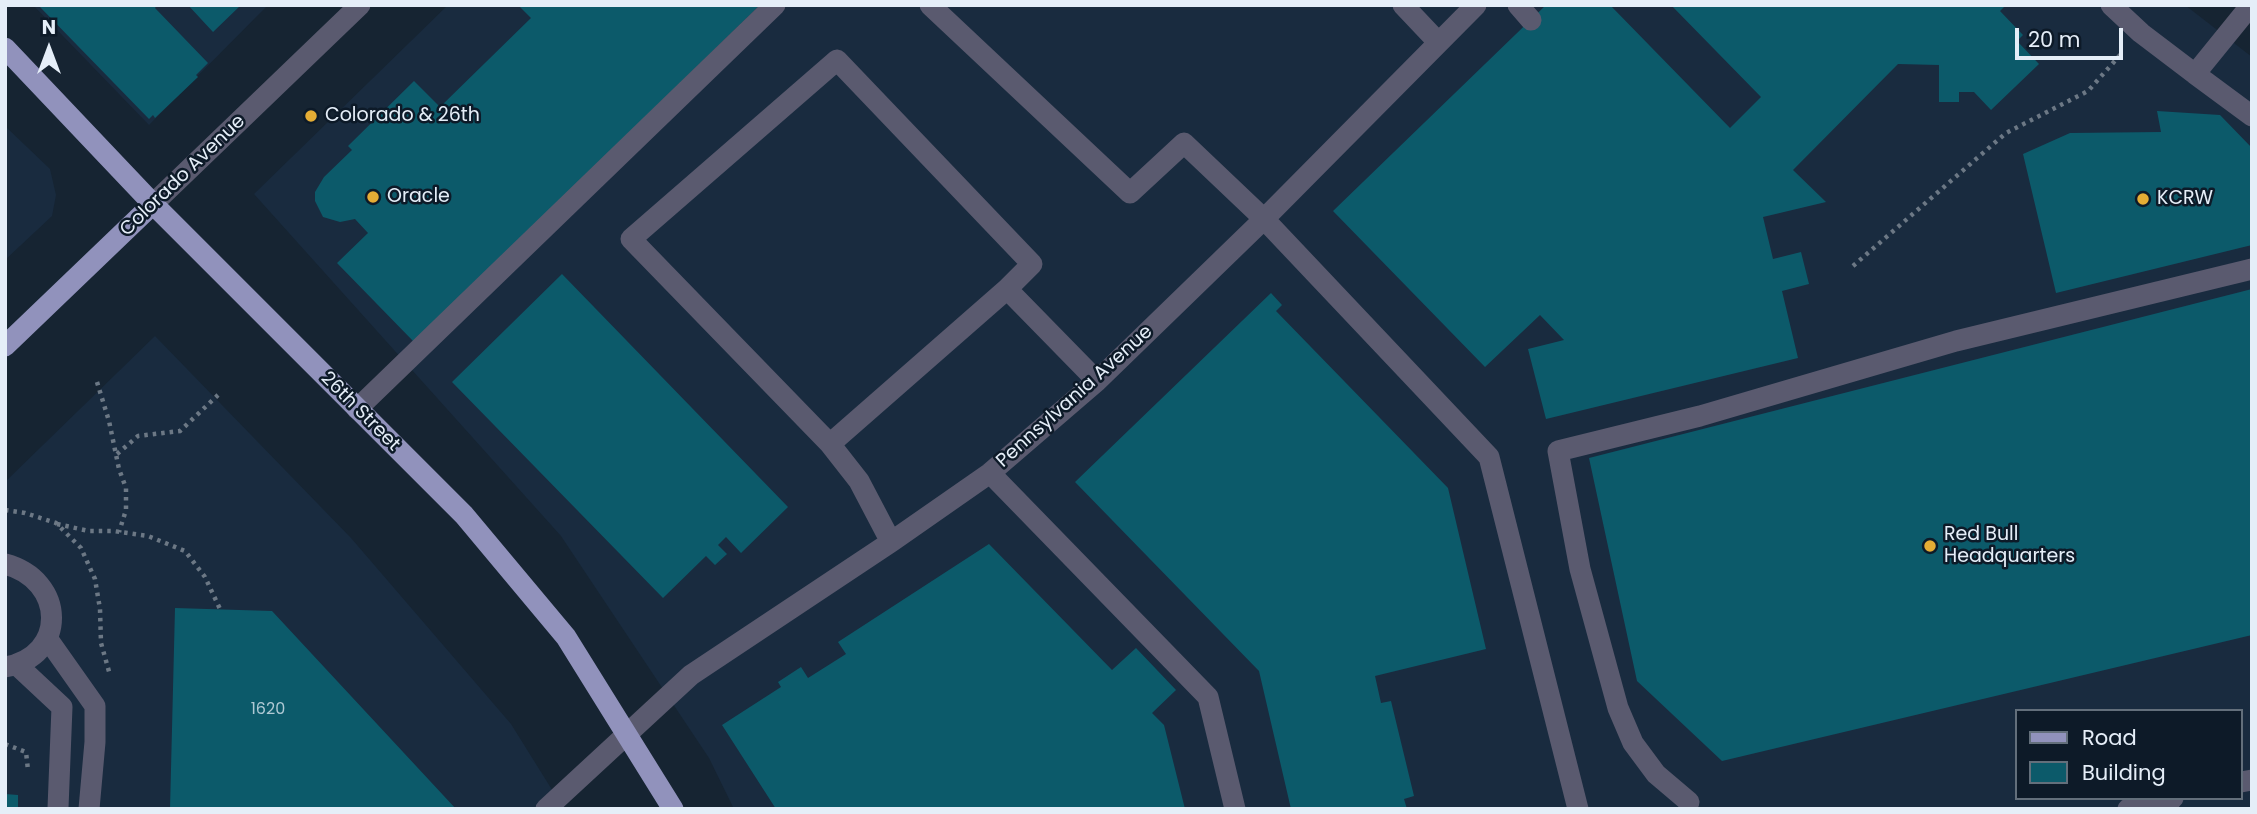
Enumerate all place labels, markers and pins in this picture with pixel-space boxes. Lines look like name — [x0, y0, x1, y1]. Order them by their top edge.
place label: Colorado & 26th — [325, 105, 480, 127]
marker: Colorado & 26th — [303, 108, 319, 124]
place label: Oracle — [387, 186, 450, 208]
place label: KCRW — [2157, 188, 2213, 210]
marker: Oracle — [365, 189, 381, 205]
marker: KCRW — [2135, 191, 2151, 207]
place label: Red Bull Headquarters — [1944, 524, 2075, 568]
marker: Red Bull Headquarters — [1922, 538, 1938, 554]

